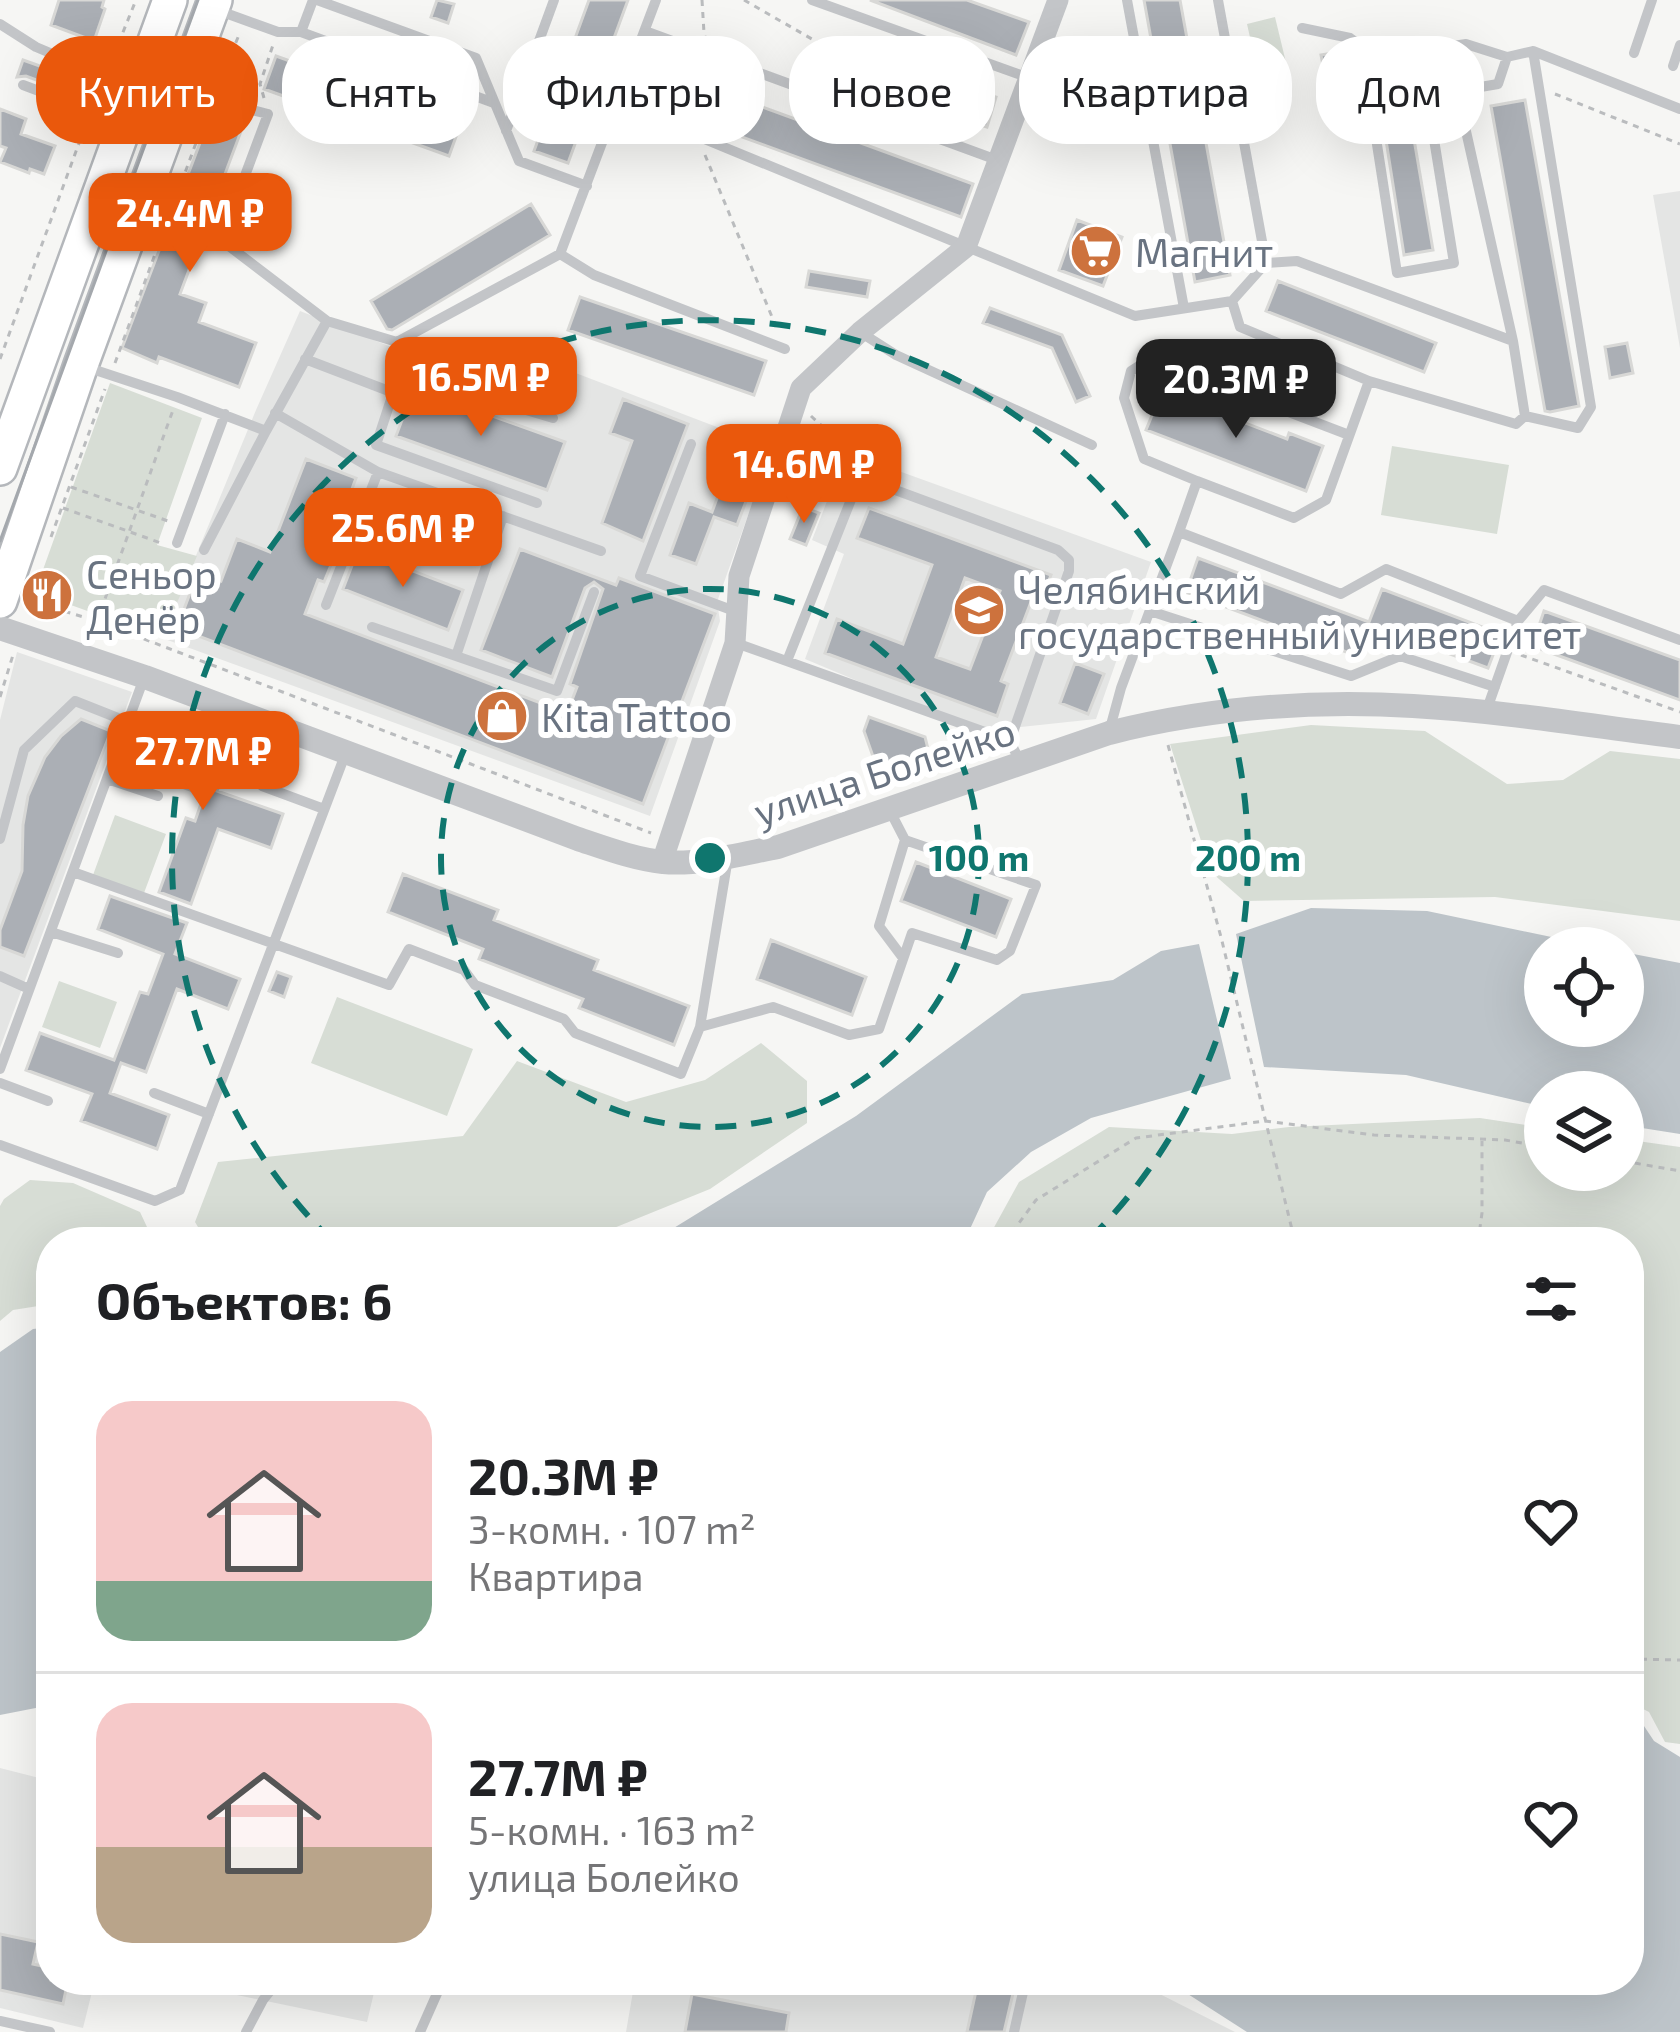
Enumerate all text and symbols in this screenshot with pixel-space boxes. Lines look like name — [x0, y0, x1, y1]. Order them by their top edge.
chip: Купить — [36, 36, 258, 144]
chip: Снять — [282, 36, 479, 144]
chip: Фильтры — [503, 36, 765, 144]
chip: Новое — [789, 36, 995, 144]
chip: Квартира — [1019, 36, 1292, 144]
chip: Дом — [1316, 36, 1484, 144]
pin: 24.4M ₽ — [79, 173, 301, 275]
text: 24.4M ₽ — [116, 188, 264, 235]
supermarket icon: Магнит — [1068, 223, 1124, 279]
place label: Магнит — [1135, 228, 1273, 275]
pin: 16.5M ₽ — [370, 337, 592, 439]
pin: 20.3M ₽ — [1125, 339, 1347, 441]
text: 16.5M ₽ — [412, 352, 550, 399]
text: 20.3M ₽ — [1163, 354, 1309, 401]
pin: 14.6M ₽ — [693, 424, 915, 526]
text: 14.6M ₽ — [733, 439, 875, 486]
pin: 25.6M ₽ — [292, 488, 514, 590]
text: 25.6M ₽ — [331, 503, 475, 550]
place label: Сеньор Денёр — [86, 550, 217, 642]
place label: Челябинский государственный университет — [1018, 565, 1581, 658]
restaurant icon: Сеньор Денёр — [19, 567, 75, 623]
school or university icon: Челябинский государственный университет — [951, 582, 1007, 638]
shop icon: Kita Tattoo — [474, 688, 530, 744]
place label: Kita Tattoo — [541, 693, 732, 740]
street label: улица Болейко — [747, 706, 1021, 835]
pin: 27.7M ₽ — [92, 711, 314, 813]
text: 27.7M ₽ — [134, 726, 272, 773]
text: 100 m — [929, 835, 1029, 878]
text: 200 m — [1195, 835, 1301, 878]
centre of rings — [689, 837, 731, 879]
map controls — [1524, 927, 1644, 1191]
button: locate — [1524, 927, 1644, 1047]
button: layers — [1524, 1071, 1644, 1191]
icon: filters — [1518, 1266, 1584, 1332]
text: Объектов: 6 — [96, 1269, 392, 1330]
text: 20.3M ₽ — [468, 1444, 659, 1505]
icon: home — [192, 1449, 336, 1593]
icon: heart — [1518, 1488, 1584, 1554]
text: 3-комн. · 107 m² — [468, 1505, 756, 1552]
text: Квартира — [468, 1552, 644, 1599]
text: 27.7M ₽ — [468, 1745, 648, 1806]
icon: home — [192, 1751, 336, 1895]
icon: heart — [1518, 1790, 1584, 1856]
text: 5-комн. · 163 m² — [468, 1806, 755, 1853]
text: улица Болейко — [468, 1853, 740, 1900]

